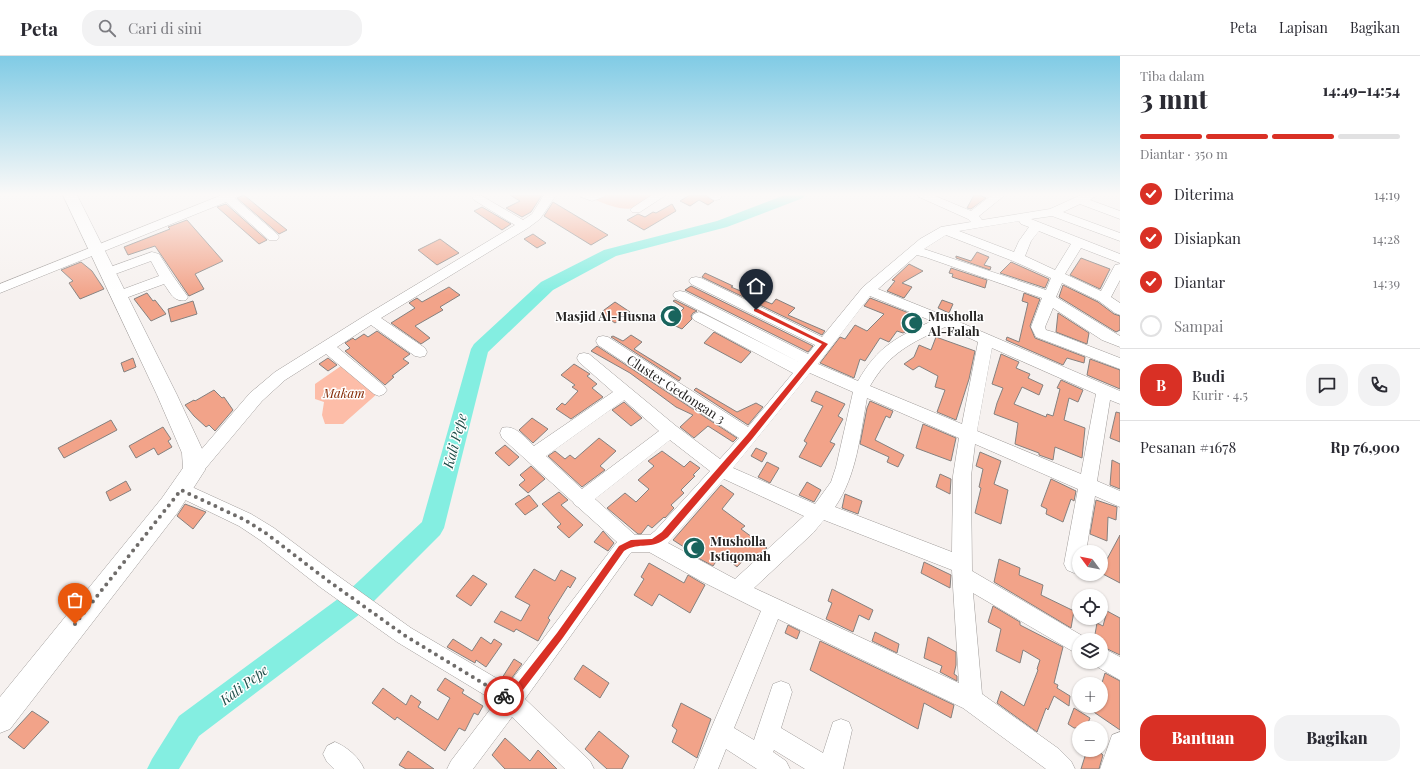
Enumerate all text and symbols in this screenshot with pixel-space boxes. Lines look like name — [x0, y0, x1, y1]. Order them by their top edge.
search box — [82, 10, 362, 46]
text: Peta — [20, 15, 58, 41]
icon: search — [96, 17, 118, 39]
text: Cari di sini — [128, 18, 202, 38]
text: Peta — [1230, 18, 1257, 37]
text: Lapisan — [1279, 18, 1328, 37]
text: Bagikan — [1350, 18, 1400, 37]
text: Tiba dalam — [1140, 67, 1205, 84]
text: 14:49–14:54 — [1322, 80, 1400, 100]
text: 3 mnt — [1140, 81, 1208, 116]
text: Diantar · 350 m — [1140, 145, 1228, 162]
icon: check — [1140, 183, 1162, 205]
text: Diterima — [1174, 184, 1234, 204]
text: 14:19 — [1374, 186, 1400, 203]
icon: check — [1140, 227, 1162, 249]
text: Disiapkan — [1174, 228, 1241, 248]
text: 14:28 — [1372, 230, 1400, 247]
pin — [739, 269, 773, 310]
icon: check — [1140, 271, 1162, 293]
text: Diantar — [1174, 272, 1225, 292]
text: 14:39 — [1373, 274, 1400, 291]
icon: home — [745, 275, 767, 297]
mosque icon: Masjid Al-Husna — [658, 303, 684, 329]
place label: Masjid Al-Husna — [555, 307, 656, 324]
place label: Musholla Al-Falah — [927, 307, 984, 339]
mosque icon: Musholla Al-Falah — [899, 310, 925, 336]
text: Sampai — [1174, 316, 1223, 336]
street label: Cluster Gedongan 3 — [624, 350, 729, 427]
button: chat — [1306, 364, 1348, 406]
button: phone — [1358, 364, 1400, 406]
text: Budi — [1192, 366, 1225, 386]
text: B — [1156, 375, 1166, 395]
park label: Makam — [322, 384, 365, 401]
text: Kurir · 4.5 — [1192, 386, 1248, 403]
water label: Kali Pepe — [438, 411, 471, 471]
text: Pesanan #1678 — [1140, 437, 1236, 457]
text: Rp 76,900 — [1330, 437, 1400, 457]
place label: Musholla Istiqomah — [710, 532, 771, 564]
mosque icon: Musholla Istiqomah — [681, 535, 707, 561]
north arrow — [1072, 545, 1108, 581]
map controls — [1072, 545, 1108, 757]
pin — [58, 583, 92, 624]
icon: bag — [64, 589, 86, 611]
button: locate — [1072, 589, 1108, 625]
button: layers — [1072, 633, 1108, 669]
water label: Kali Pepe — [215, 660, 272, 710]
courier — [484, 676, 524, 716]
button: + — [1072, 677, 1108, 713]
icon: bike — [493, 685, 515, 707]
button: Bantuan — [1140, 715, 1266, 761]
button: Bagikan — [1274, 715, 1400, 761]
button: − — [1072, 721, 1108, 757]

